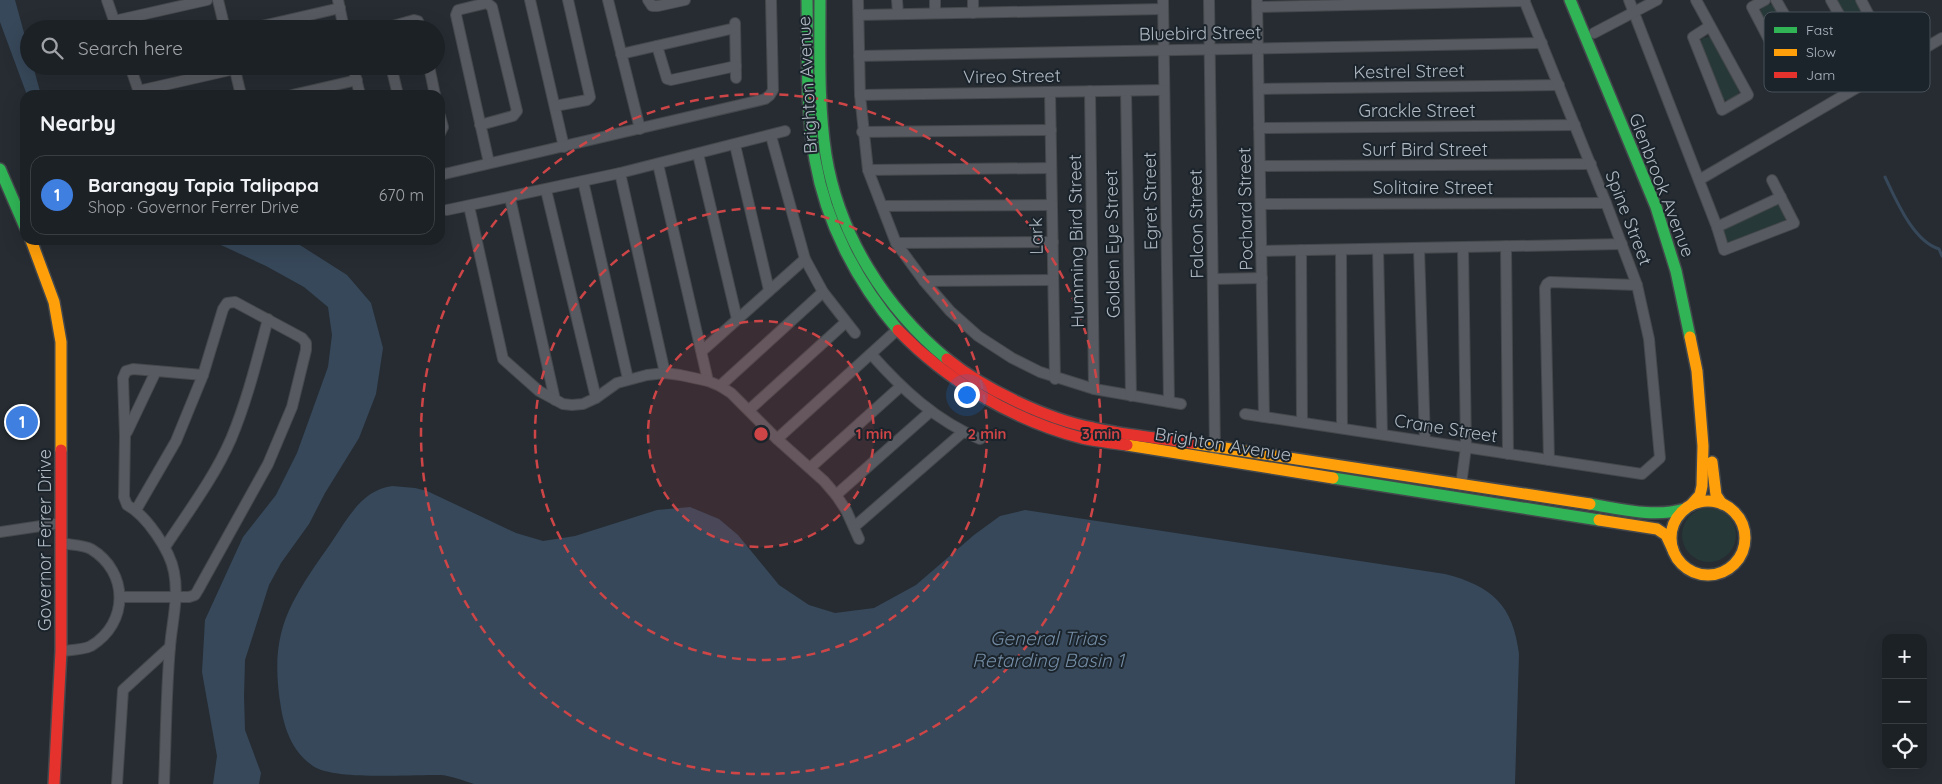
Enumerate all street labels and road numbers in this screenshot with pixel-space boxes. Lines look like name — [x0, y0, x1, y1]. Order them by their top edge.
street label: Brighton Avenue — [792, 16, 822, 154]
street label: Bluebird Street — [1139, 20, 1261, 46]
street label: Kestrel Street — [1353, 59, 1465, 83]
street label: Vireo Street — [963, 64, 1061, 88]
street label: Grackle Street — [1358, 99, 1476, 122]
street label: Glenbrook Avenue — [1624, 110, 1700, 260]
street label: Surf Bird Street — [1362, 138, 1488, 161]
street label: Pochard Street — [1232, 147, 1258, 271]
street label: Egret Street — [1138, 152, 1162, 250]
street label: Humming Bird Street — [1063, 154, 1089, 328]
street label: Spine Street — [1600, 167, 1658, 269]
street label: Falcon Street — [1184, 169, 1208, 279]
street label: Golden Eye Street — [1099, 170, 1125, 318]
street label: Solitaire Street — [1373, 176, 1493, 199]
street label: Lark — [1024, 217, 1048, 255]
street label: Crane Street — [1393, 409, 1499, 447]
street label: Brighton Avenue — [1153, 422, 1293, 466]
street label: Governor Ferrer Drive — [33, 449, 56, 631]

